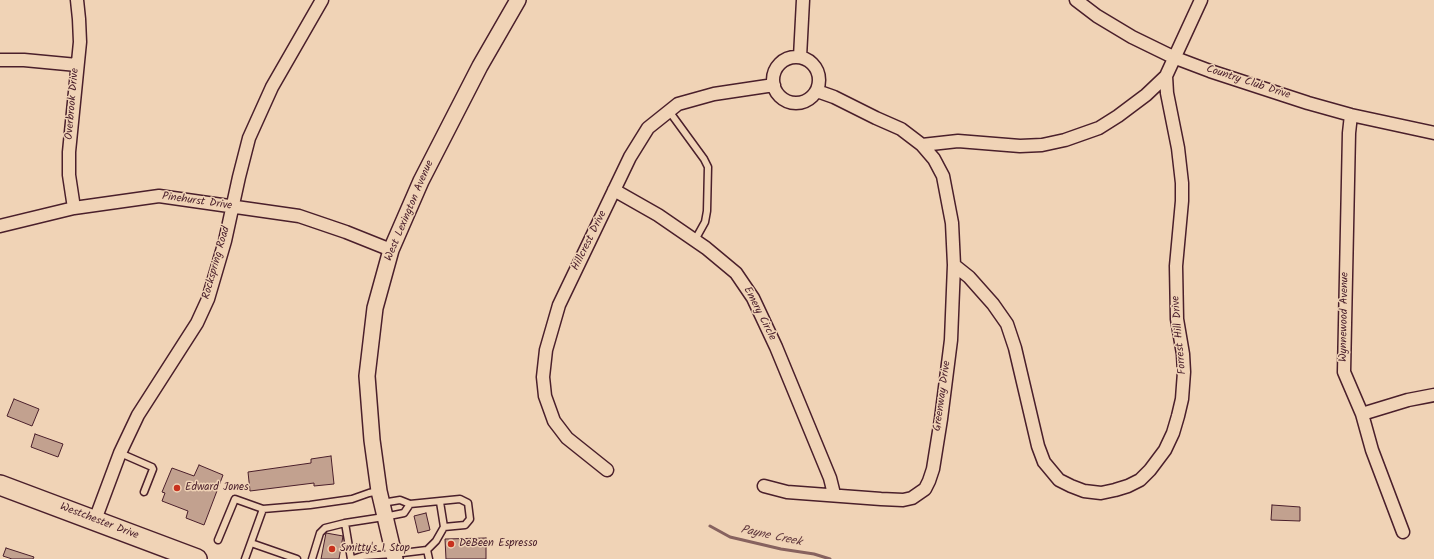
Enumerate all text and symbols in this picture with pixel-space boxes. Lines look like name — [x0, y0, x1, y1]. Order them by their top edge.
street label: Country Club Drive — [1204, 63, 1292, 103]
street label: Overbrook Drive — [63, 68, 83, 140]
street label: West Lexington Avenue — [383, 159, 437, 263]
street label: Pinehurst Drive — [161, 191, 233, 213]
street label: Hillcrest Drive — [570, 209, 610, 273]
street label: Rockspring Road — [200, 225, 234, 301]
street label: Wynnewood Avenue — [1338, 272, 1352, 362]
street label: Emery Circle — [740, 285, 778, 343]
street label: Forrest Hill Drive — [1170, 295, 1190, 375]
street label: Greenway Drive — [932, 360, 954, 432]
place label: Edward Jones — [185, 481, 249, 495]
marker: Edward Jones — [172, 483, 182, 493]
street label: Westchester Drive — [58, 501, 140, 543]
water label: Payne Creek — [739, 524, 803, 550]
place label: DeBeen Espresso — [459, 537, 538, 551]
marker: DeBeen Espresso — [446, 539, 456, 549]
place label: Smitty's 1 Stop — [340, 542, 410, 556]
marker: Smitty's 1 Stop — [327, 544, 337, 554]

